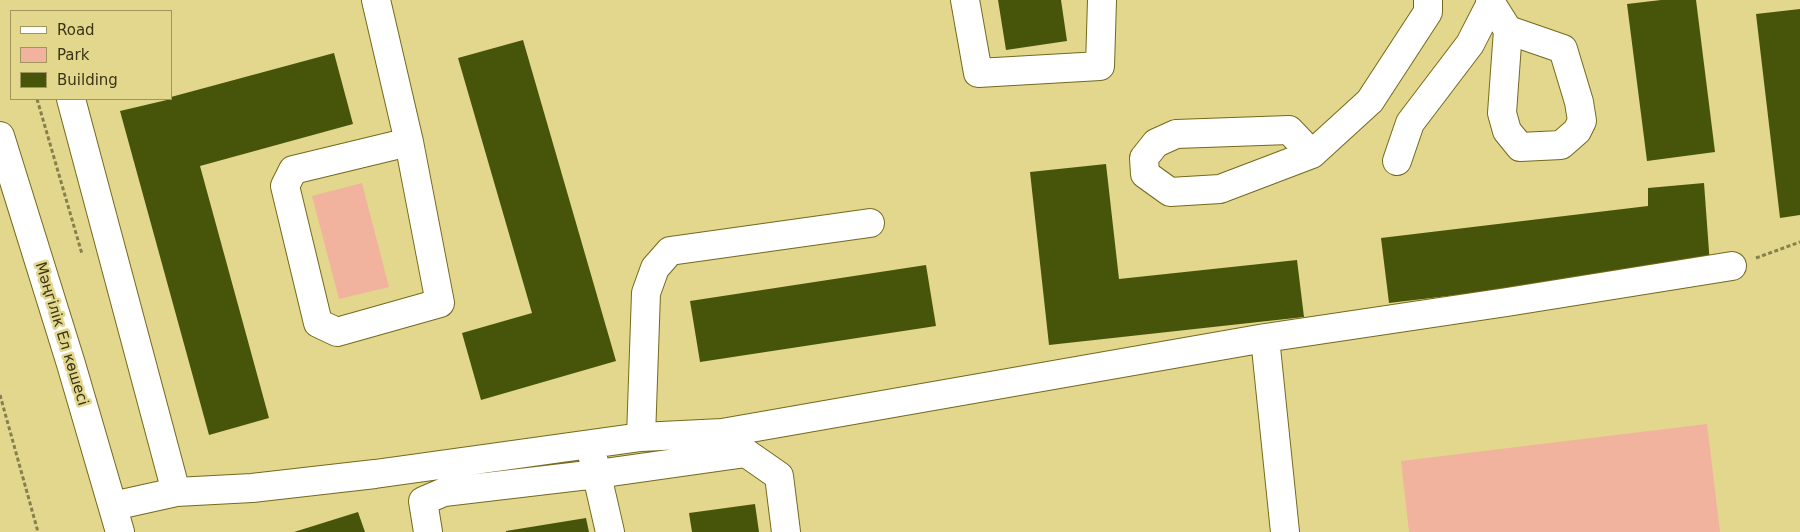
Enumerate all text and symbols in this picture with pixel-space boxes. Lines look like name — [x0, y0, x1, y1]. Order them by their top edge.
legend — [10, 10, 172, 100]
text: Road — [57, 21, 95, 39]
text: Park — [57, 46, 89, 64]
text: Building — [57, 71, 118, 89]
street label: Мәңгілік Ел көшесі — [31, 260, 91, 408]

